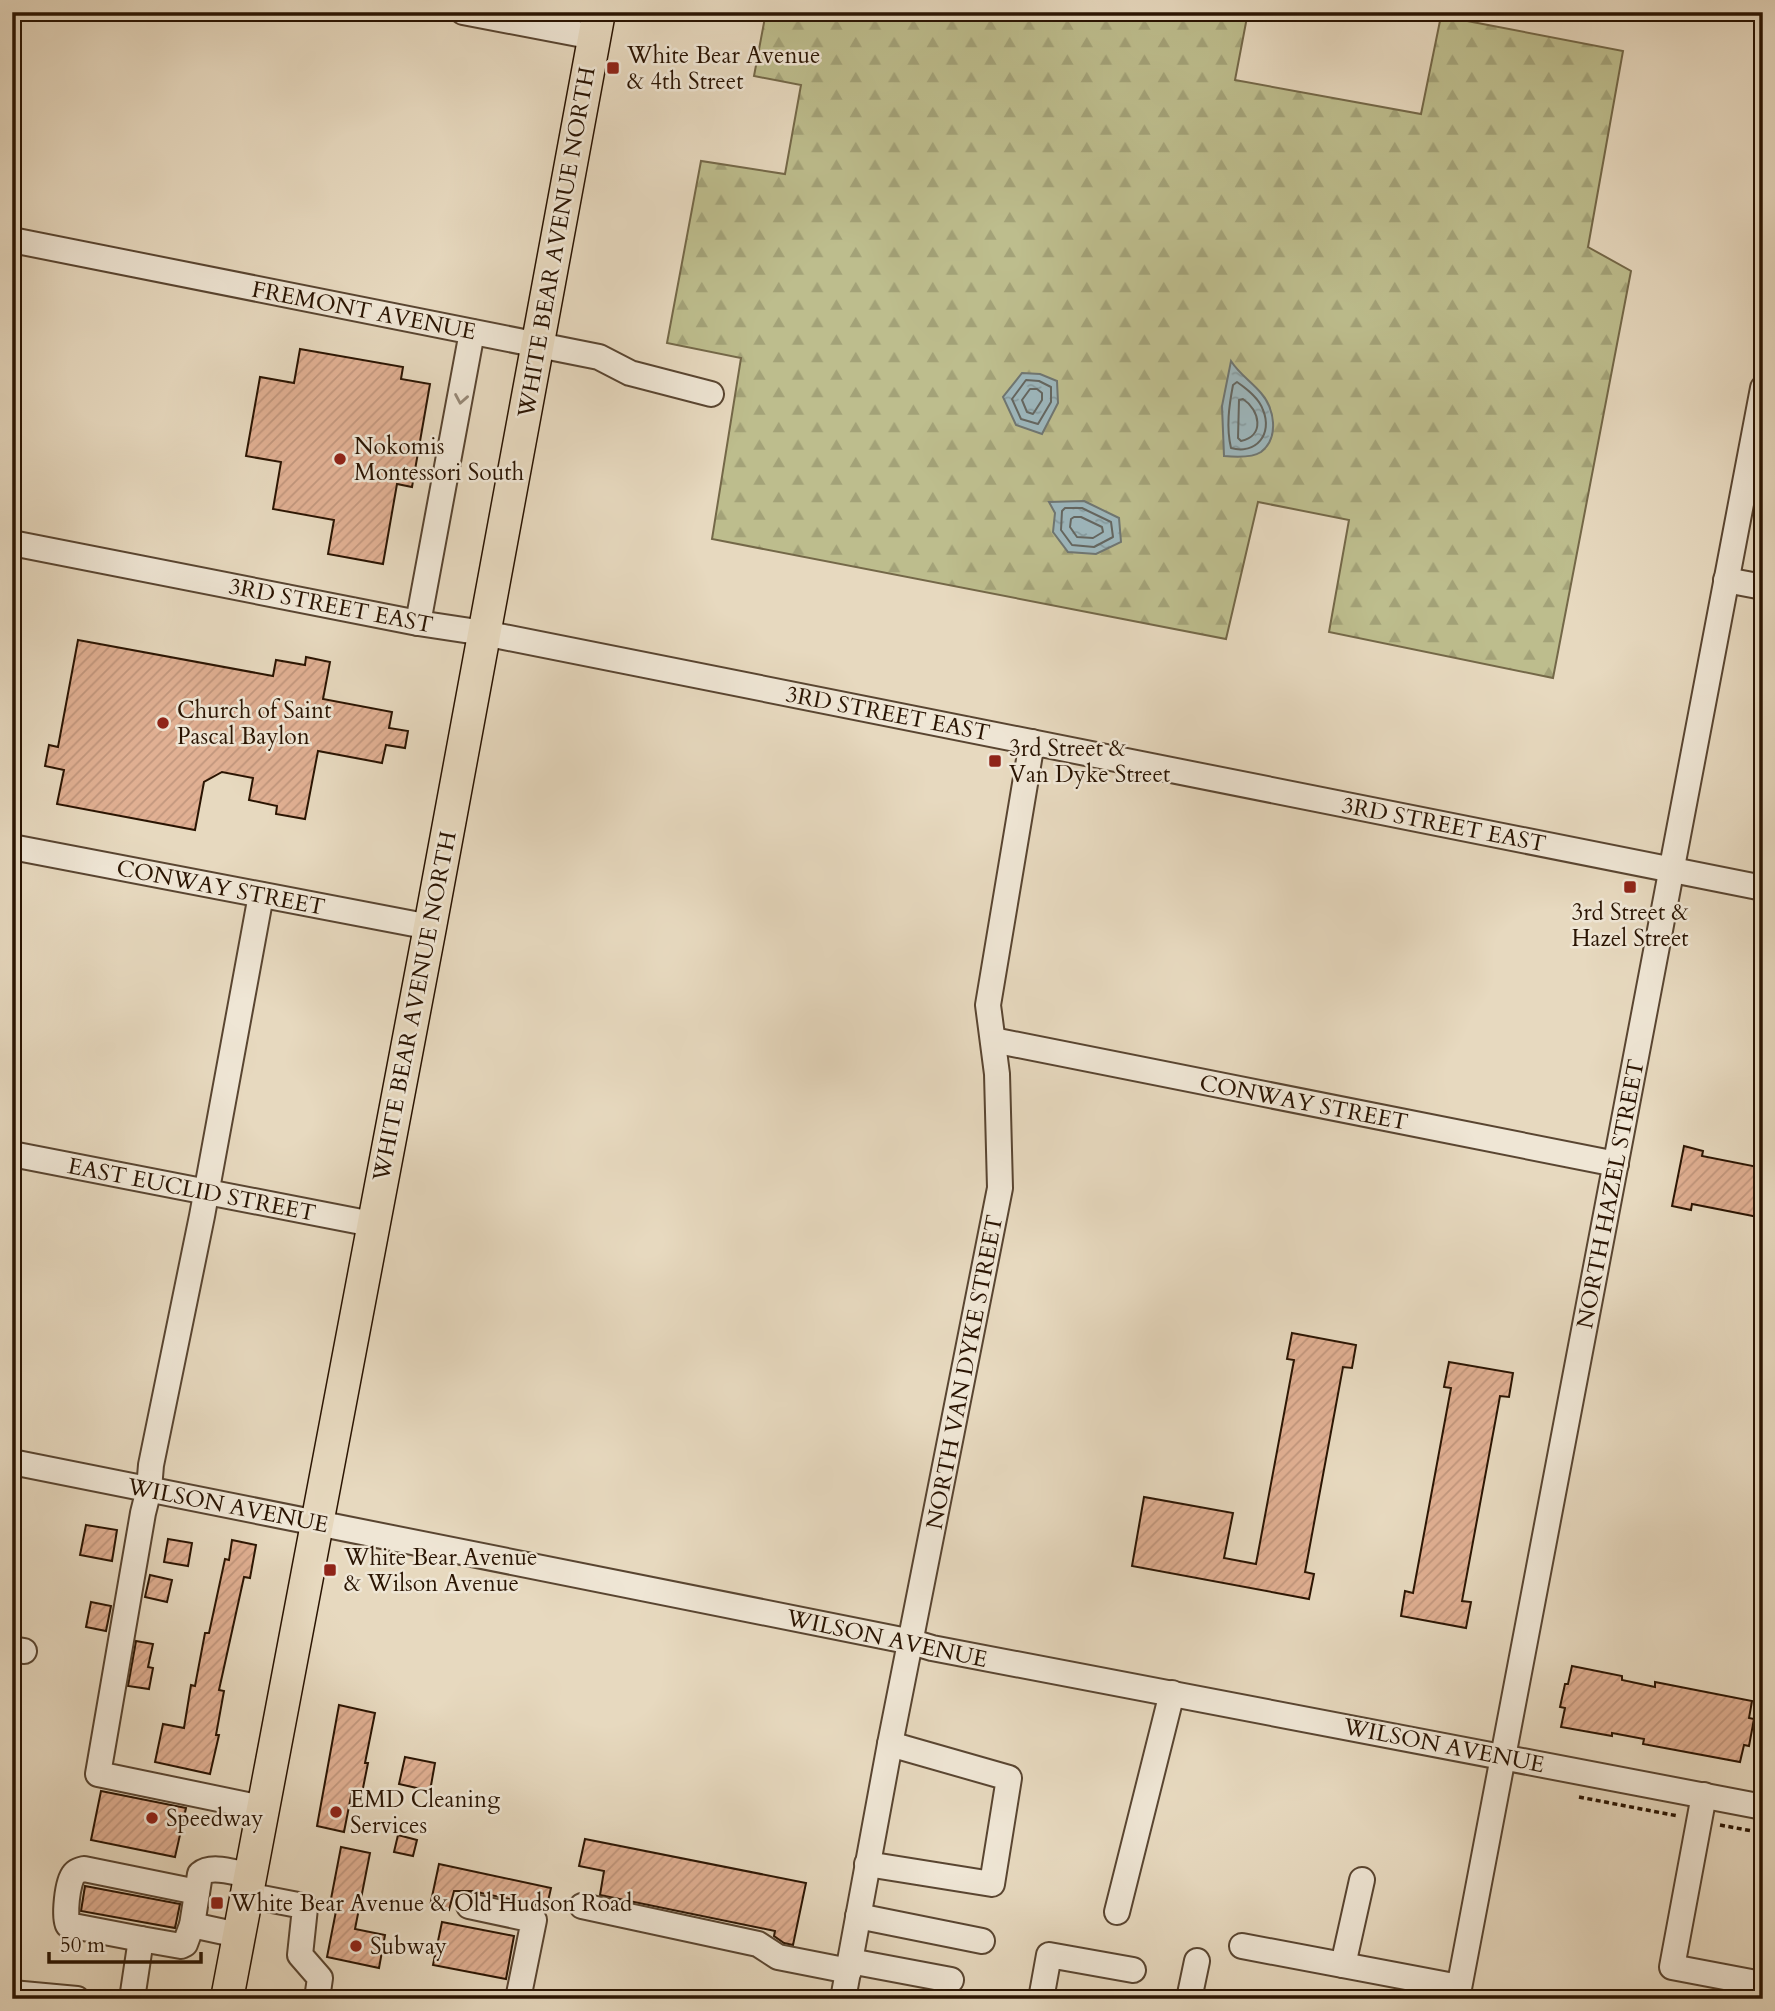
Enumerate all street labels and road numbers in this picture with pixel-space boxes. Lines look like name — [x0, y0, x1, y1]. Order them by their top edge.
street label: WHITE BEAR AVENUE NORTH — [510, 64, 603, 421]
street label: FREMONT AVENUE — [249, 274, 479, 347]
street label: 3RD STREET EAST — [226, 570, 436, 641]
street label: 3RD STREET EAST — [783, 678, 993, 749]
street label: 3RD STREET EAST — [1339, 789, 1549, 860]
street label: WHITE BEAR AVENUE NORTH — [365, 829, 464, 1185]
street label: CONWAY STREET — [114, 852, 328, 923]
street label: NORTH HAZEL STREET — [1569, 1057, 1652, 1331]
street label: CONWAY STREET — [1197, 1067, 1411, 1138]
street label: EAST EUCLID STREET — [65, 1150, 319, 1229]
street label: NORTH VAN DYKE STREET — [919, 1212, 1010, 1532]
street label: WILSON AVENUE — [124, 1471, 331, 1540]
street label: WILSON AVENUE — [783, 1602, 990, 1675]
street label: WILSON AVENUE — [1340, 1711, 1547, 1780]

